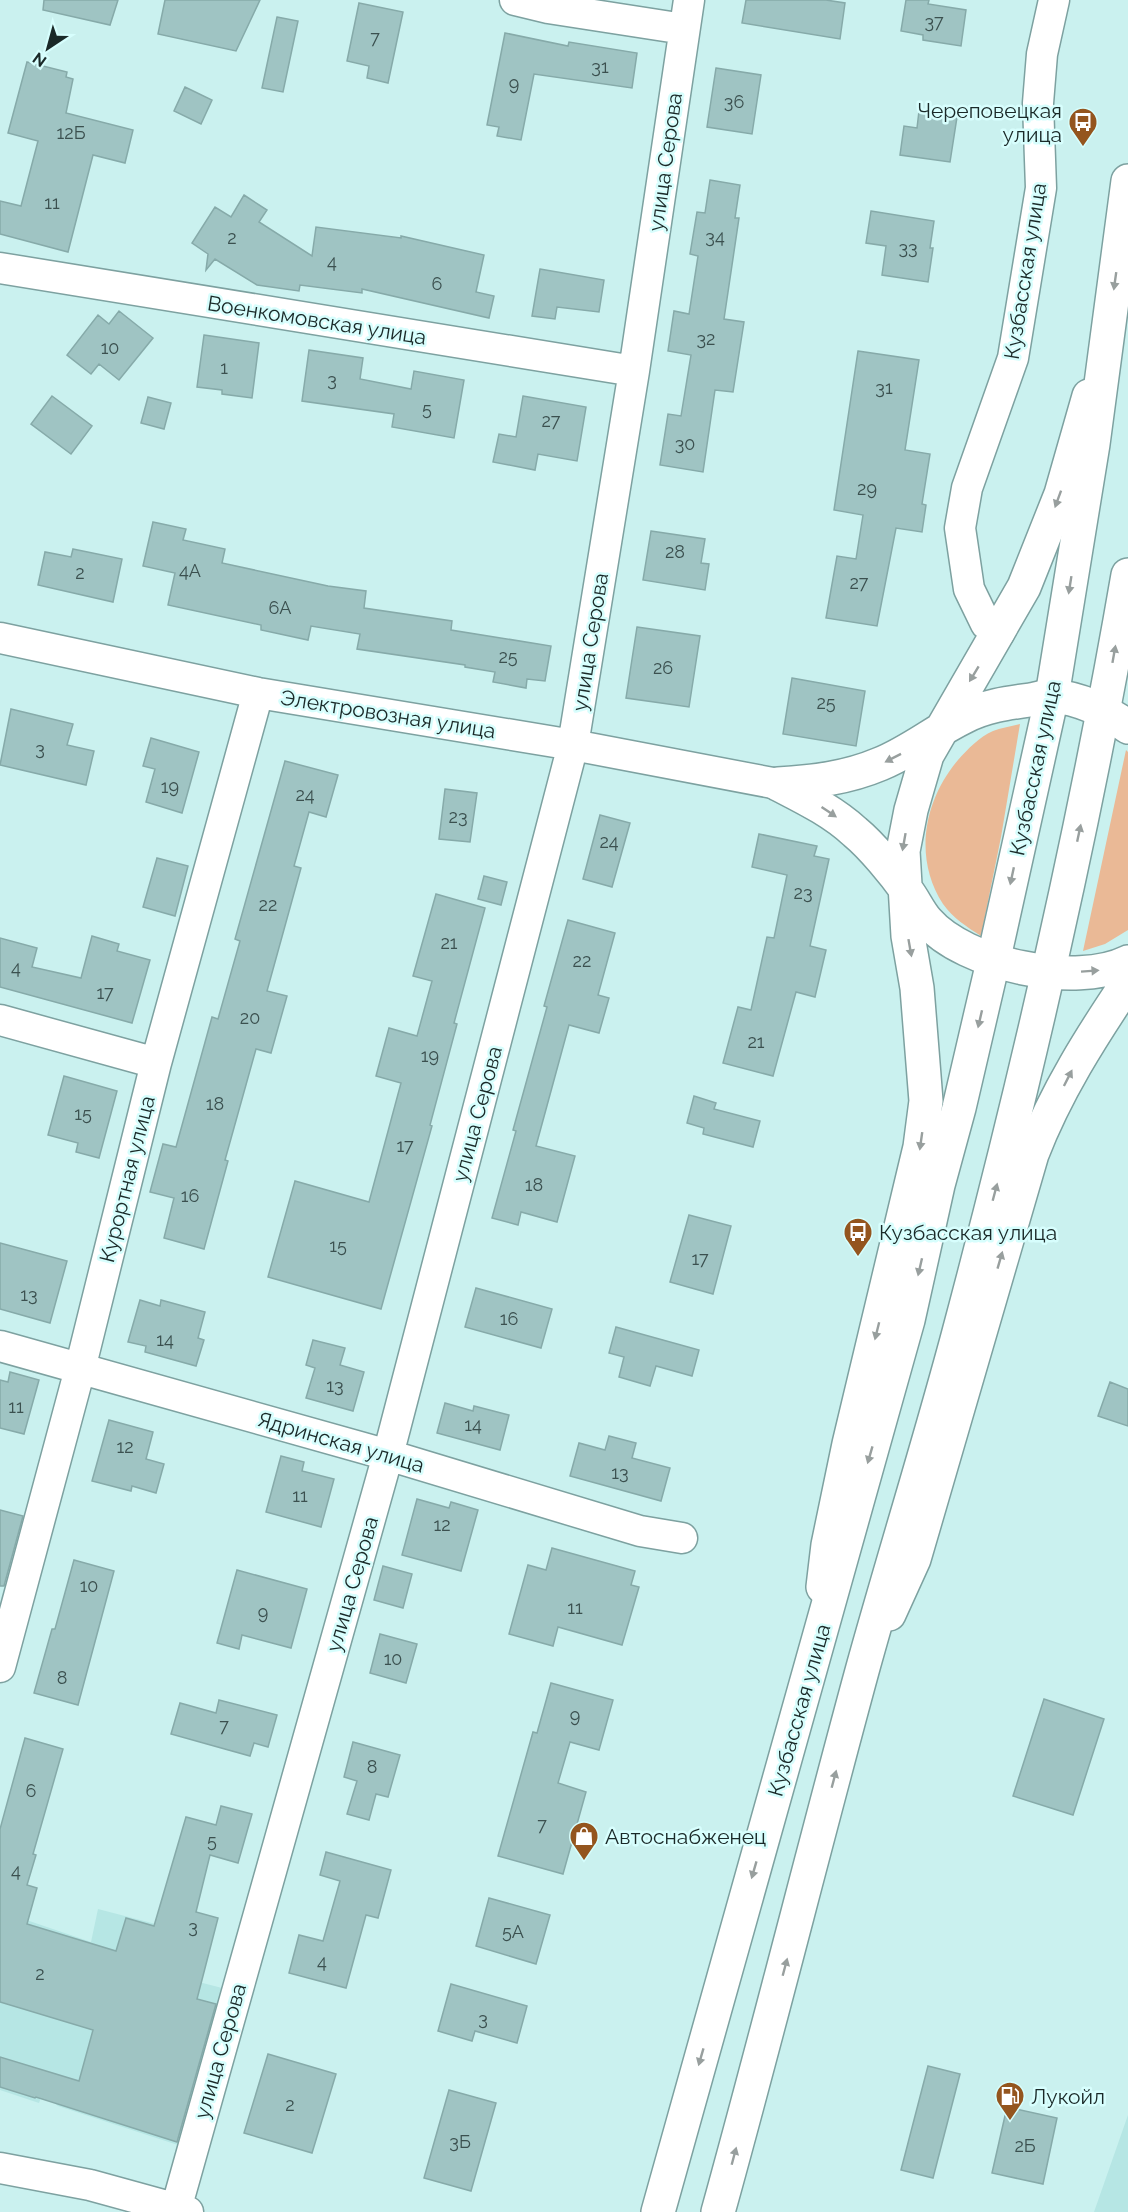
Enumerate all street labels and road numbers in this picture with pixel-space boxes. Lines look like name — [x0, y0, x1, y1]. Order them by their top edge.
street label: улица Серова — [643, 91, 687, 233]
street label: Кузбасская улица — [999, 181, 1051, 361]
street label: Военкомовская улица — [206, 290, 428, 350]
street label: улица Серова — [567, 571, 613, 713]
street label: Кузбасская улица — [1004, 678, 1066, 858]
street label: Электровозная улица — [278, 685, 498, 743]
street label: улица Серова — [447, 1043, 507, 1185]
street label: Курортная улица — [94, 1093, 160, 1265]
street label: Ядринская улица — [255, 1406, 427, 1478]
street label: улица Серова — [321, 1513, 383, 1655]
street label: Кузбасская улица — [762, 1621, 836, 1799]
street label: улица Серова — [189, 1980, 251, 2122]

